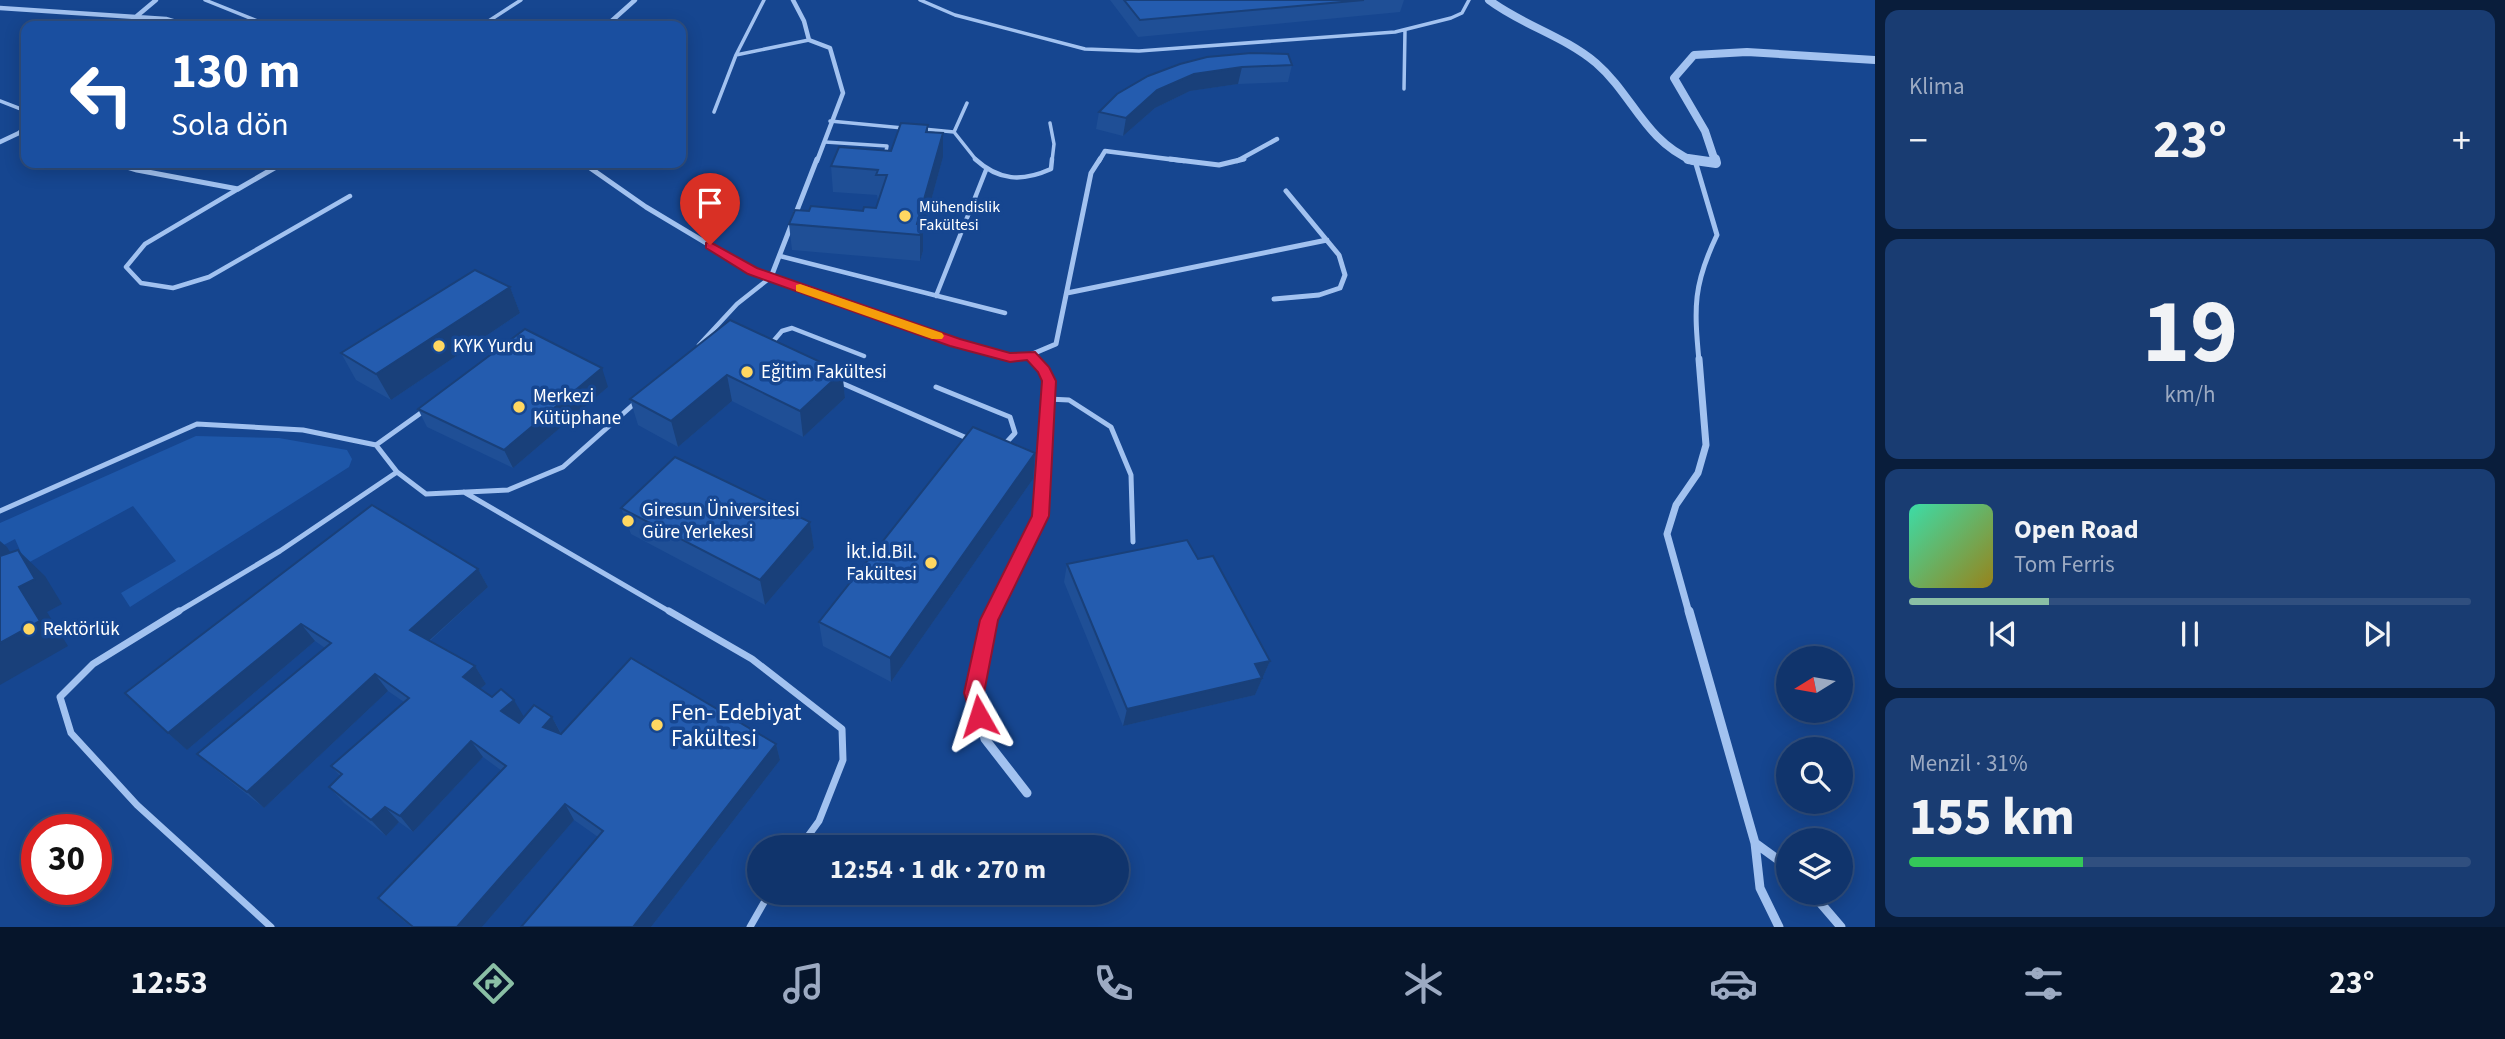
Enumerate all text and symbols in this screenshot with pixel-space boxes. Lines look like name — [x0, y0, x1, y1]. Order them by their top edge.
text: 130 m — [171, 37, 300, 107]
icon: left — [56, 49, 147, 140]
text: Klima — [1909, 70, 1965, 103]
text: Sola dön — [171, 102, 289, 148]
text: 23° — [2153, 104, 2227, 178]
text: − — [1909, 114, 1928, 168]
text: + — [2452, 114, 2471, 168]
pin — [680, 173, 740, 245]
icon: arrive — [691, 184, 729, 222]
place label: Mühendislik Fakültesi — [919, 196, 1000, 236]
marker: Mühendislik Fakültesi — [897, 208, 913, 224]
text: 19 — [2142, 268, 2238, 397]
place label: KYK Yurdu — [453, 333, 534, 360]
marker: KYK Yurdu — [431, 338, 447, 354]
place label: Eğitim Fakültesi — [761, 359, 887, 386]
marker: Eğitim Fakültesi — [739, 364, 755, 380]
text: km/h — [2164, 378, 2216, 411]
place label: Merkezi Kütüphane — [533, 383, 621, 432]
marker: Merkezi Kütüphane — [511, 399, 527, 415]
place label: Giresun Üniversitesi Güre Yerlekesi — [642, 497, 800, 546]
text: Open Road — [2014, 511, 2139, 548]
marker: Giresun Üniversitesi Güre Yerlekesi — [620, 513, 636, 529]
place label: İkt.İd.Bil. Fakültesi — [846, 539, 917, 588]
text: Tom Ferris — [2014, 548, 2115, 581]
marker: İkt.İd.Bil. Fakültesi — [923, 555, 939, 571]
icon: previous — [1984, 615, 2022, 653]
icon: pause — [2171, 615, 2209, 653]
icon: next — [2358, 615, 2396, 653]
place label: Rektörlük — [43, 616, 120, 643]
marker: Rektörlük — [21, 621, 37, 637]
north arrow — [1776, 646, 1853, 723]
map controls — [1776, 646, 1853, 905]
position arrow — [942, 679, 1016, 753]
place label: Fen- Edebiyat Fakültesi — [671, 696, 802, 755]
marker: Fen- Edebiyat Fakültesi — [649, 717, 665, 733]
button: search — [1776, 737, 1853, 814]
text: Menzil · 31% — [1909, 747, 2028, 780]
text: 155 km — [1909, 781, 2075, 855]
speed limit sign: 30 — [21, 814, 112, 905]
button: layers — [1776, 828, 1853, 905]
text: 12:54 · 1 dk · 270 m — [830, 851, 1046, 888]
icon: directions — [469, 959, 518, 1008]
icon: music — [779, 959, 828, 1008]
icon: phone — [1089, 959, 1138, 1008]
icon: climate — [1399, 959, 1448, 1008]
icon: car — [1709, 959, 1758, 1008]
icon: filters — [2019, 959, 2068, 1008]
text: 12:53 — [131, 960, 208, 1006]
text: 23° — [2329, 960, 2374, 1006]

